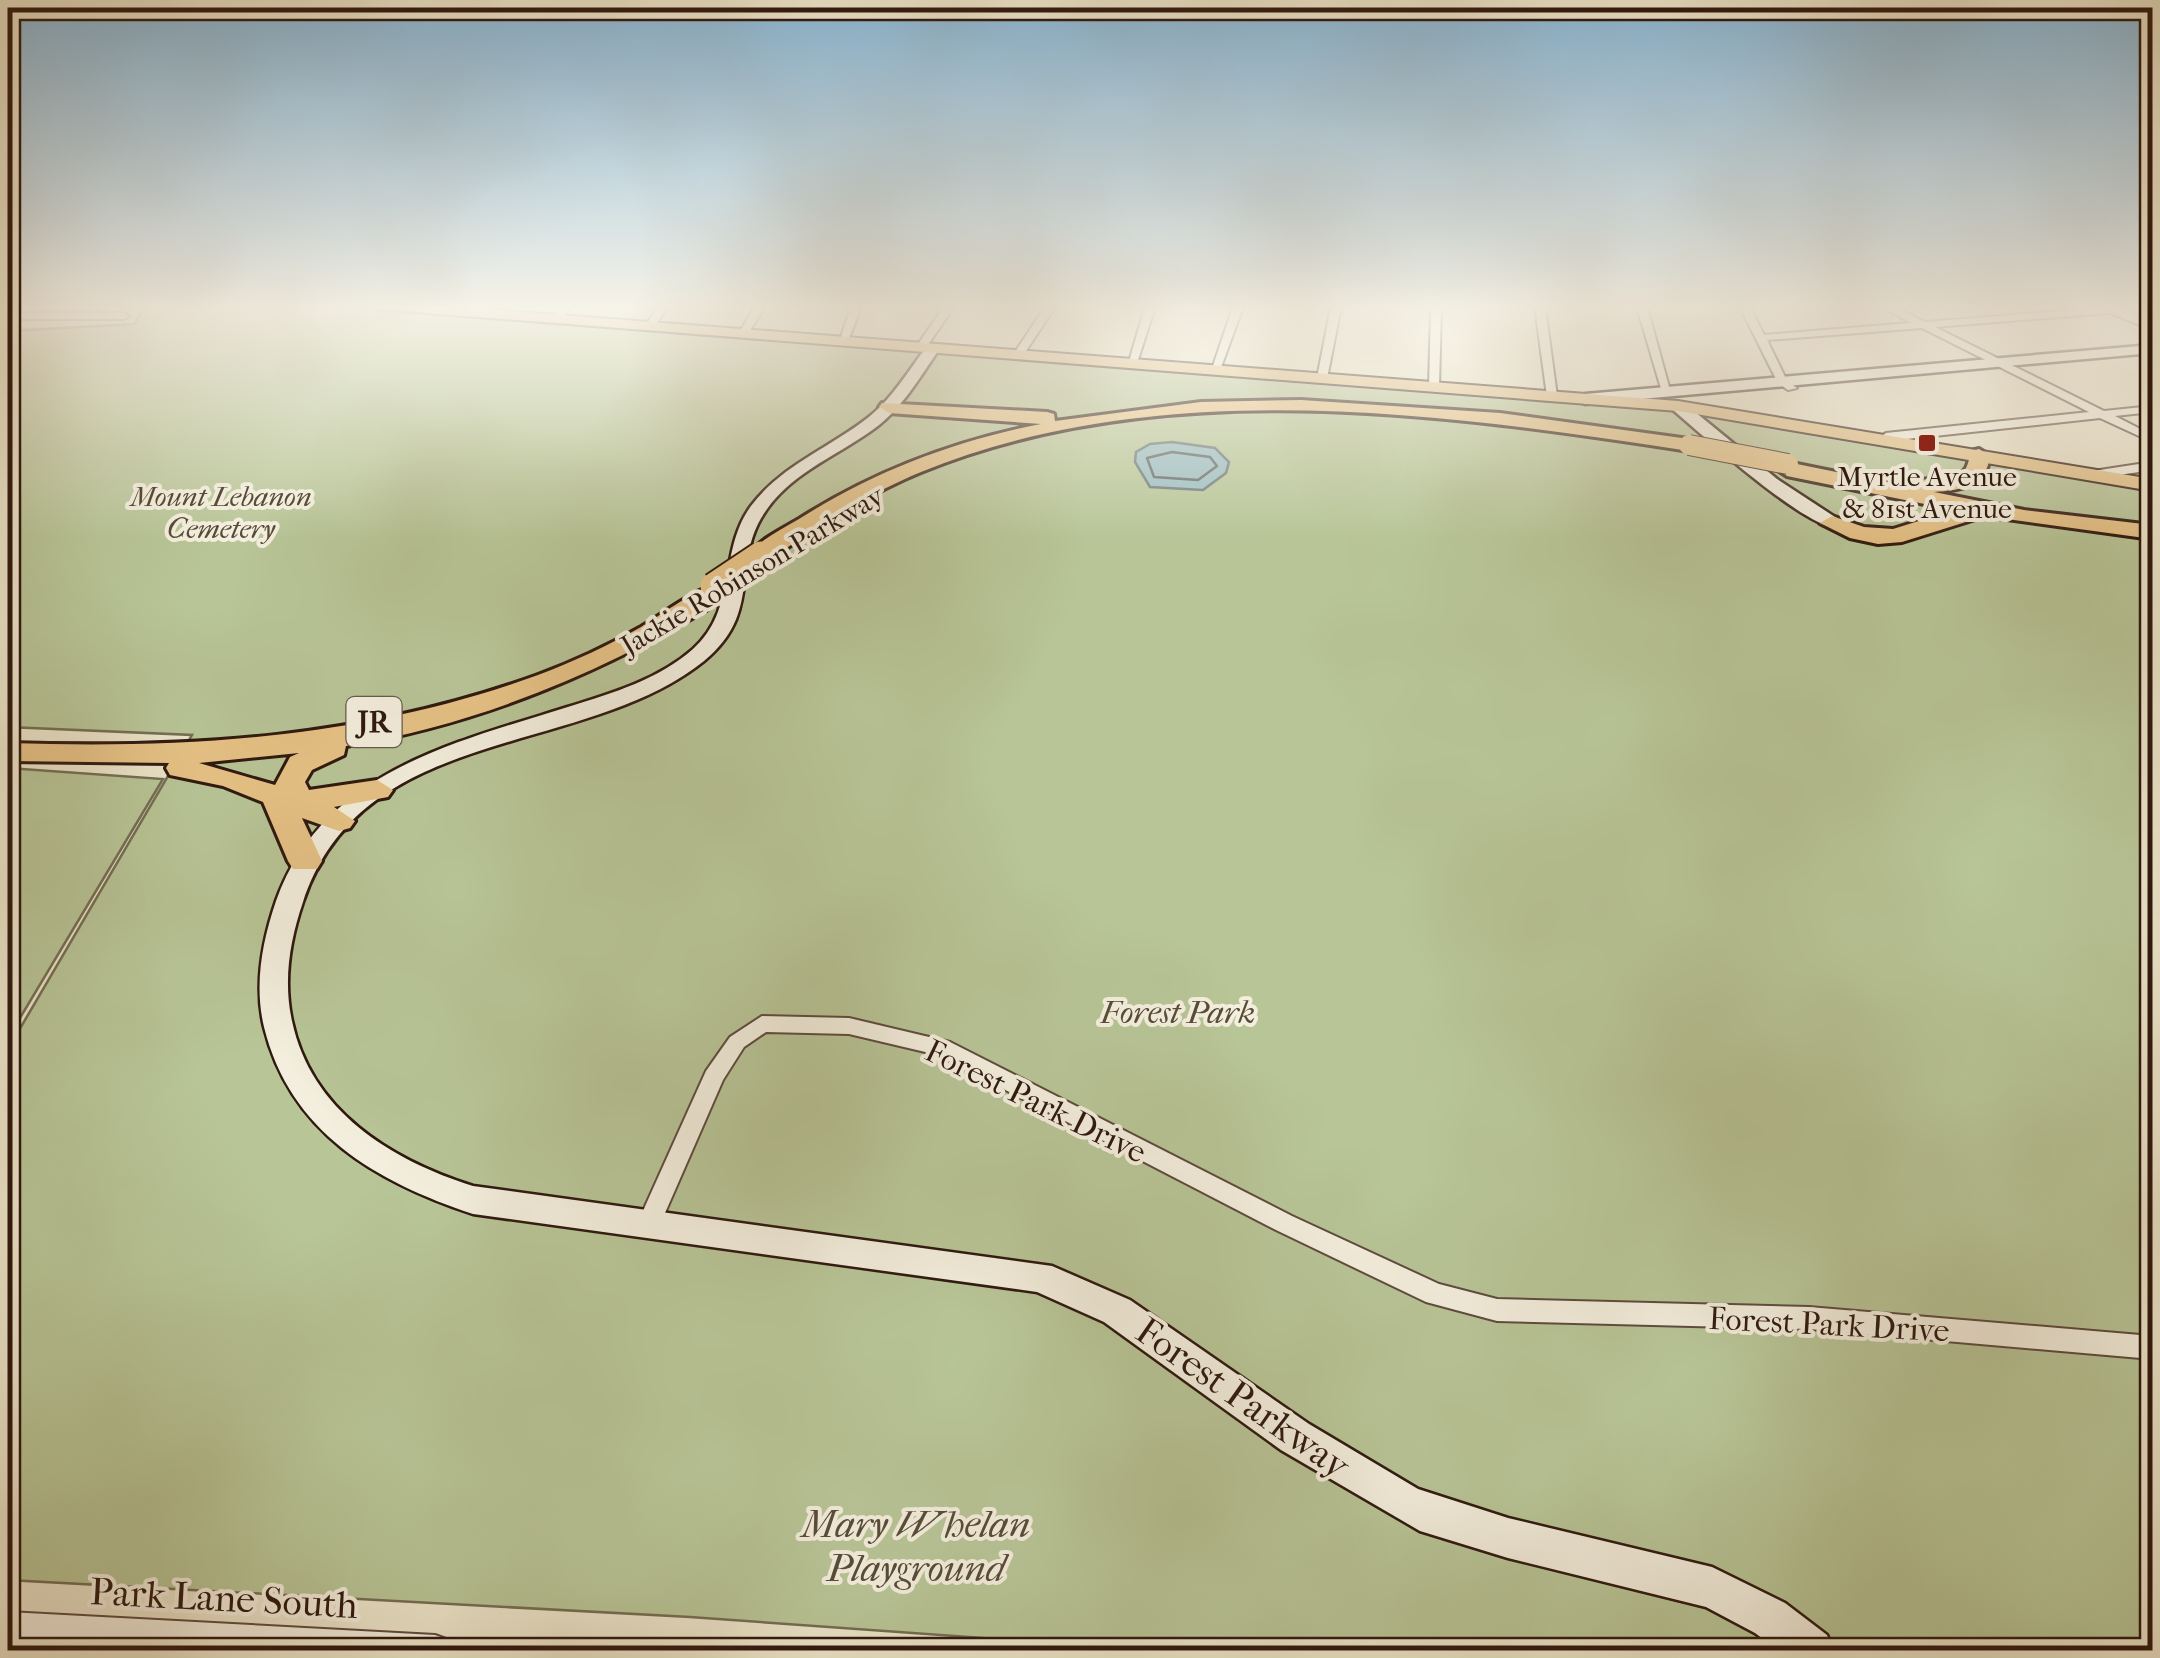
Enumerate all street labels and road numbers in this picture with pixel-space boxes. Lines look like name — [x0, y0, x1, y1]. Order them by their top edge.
street label: Jackie Robinson Parkway — [613, 478, 891, 663]
road number: JR — [346, 697, 402, 747]
street label: Forest Park Drive — [919, 1032, 1152, 1171]
street label: Forest Park Drive — [1708, 1300, 1950, 1349]
street label: Forest Parkway — [1127, 1308, 1360, 1490]
street label: Park Lane South — [89, 1569, 359, 1628]

